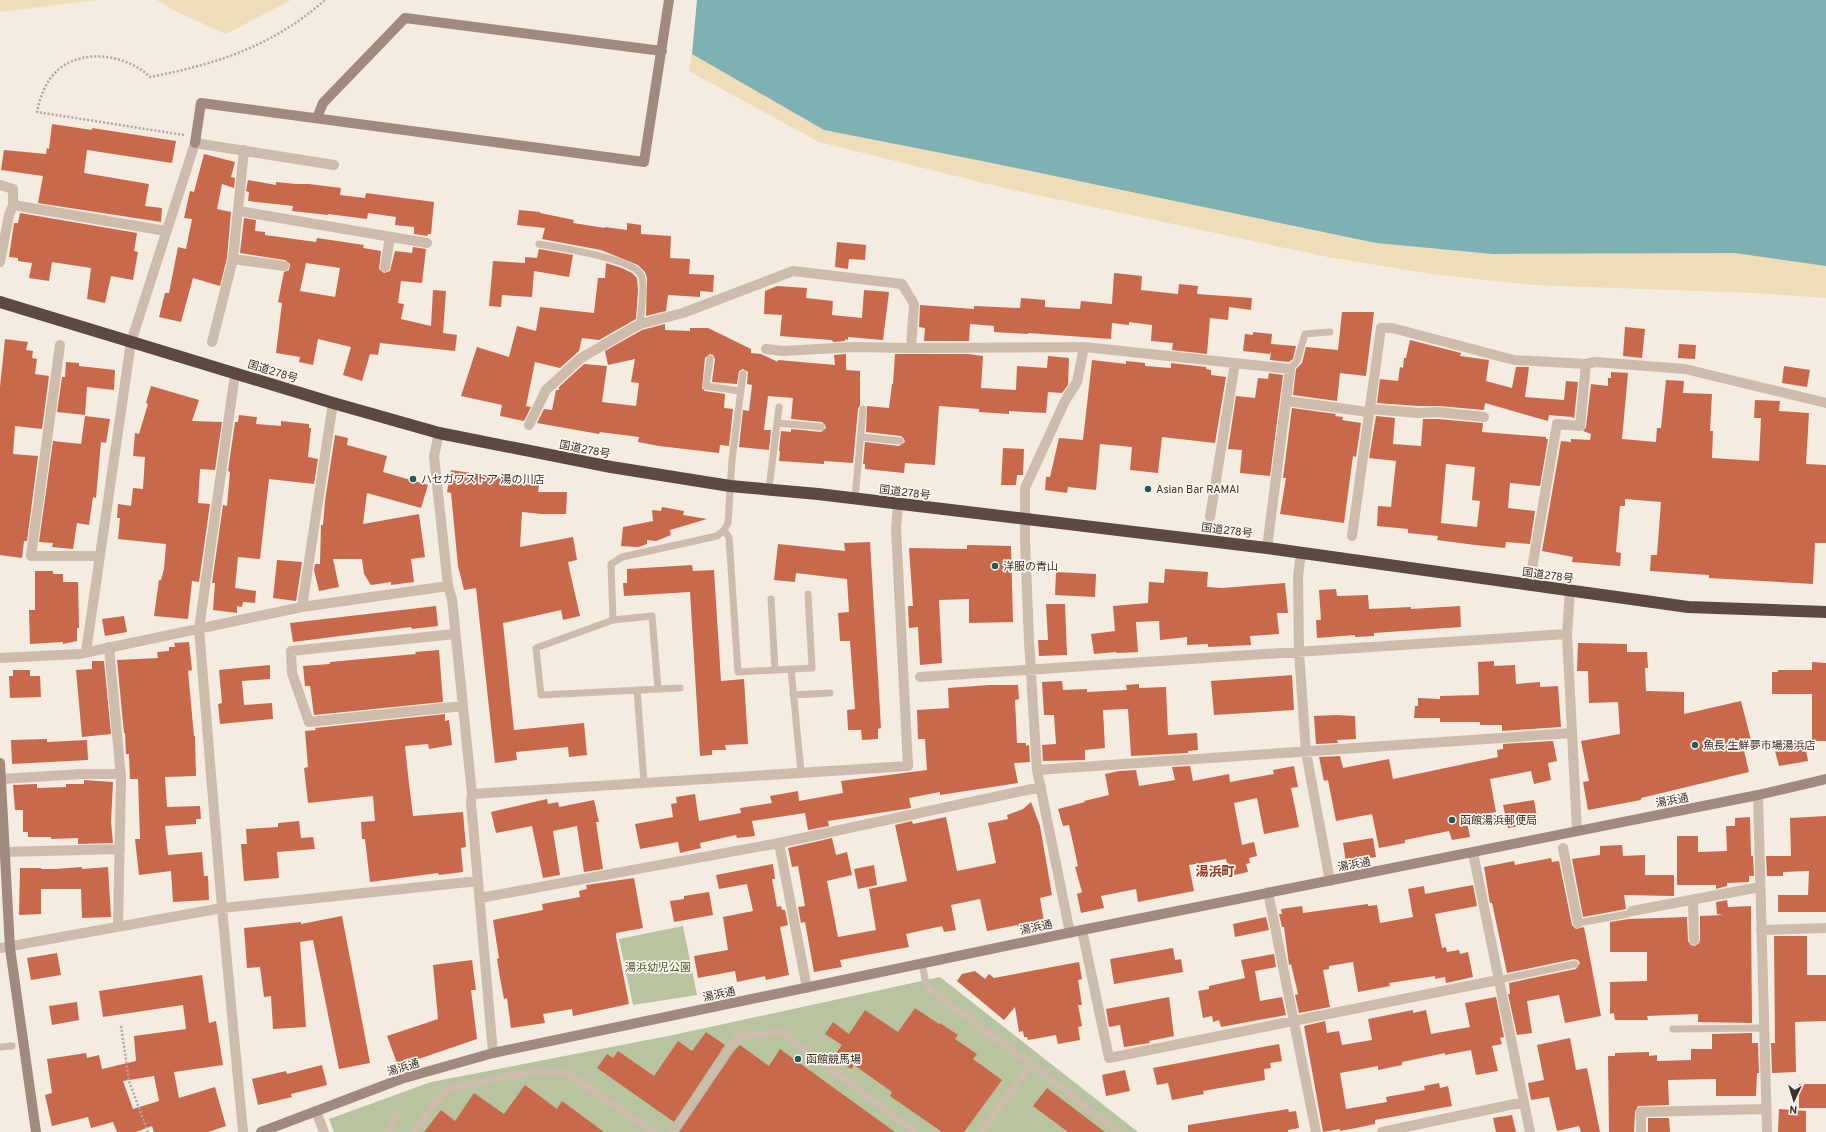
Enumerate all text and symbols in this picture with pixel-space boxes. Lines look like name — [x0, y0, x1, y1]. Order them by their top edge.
street label: 国道278号 — [246, 358, 300, 386]
street label: 国道278号 — [558, 438, 612, 462]
place label: ハセガワストア 湯の川店 — [421, 473, 545, 487]
marker: ハセガワストア 湯の川店 — [408, 474, 418, 484]
street label: 国道278号 — [878, 483, 931, 503]
place label: Asian Bar RAMAI — [1156, 483, 1239, 497]
marker: Asian Bar RAMAI — [1143, 484, 1153, 494]
street label: 国道278号 — [1200, 521, 1253, 541]
place label: 洋服の青山 — [1003, 560, 1058, 574]
marker: 洋服の青山 — [990, 561, 1000, 571]
street label: 国道278号 — [1521, 565, 1574, 587]
place label: 魚長 生鮮夢市場湯浜店 — [1703, 739, 1816, 753]
marker: 魚長 生鮮夢市場湯浜店 — [1690, 740, 1700, 750]
street label: 湯浜通 — [1655, 791, 1690, 811]
place label: 函館湯浜郵便局 — [1460, 814, 1537, 828]
marker: 函館湯浜郵便局 — [1447, 815, 1457, 825]
street label: 湯浜通 — [1337, 855, 1372, 875]
district label: 湯浜町 — [1195, 864, 1235, 881]
street label: 湯浜通 — [1019, 918, 1054, 938]
park label: 湯浜幼児公園 — [625, 961, 691, 975]
street label: 湯浜通 — [702, 985, 737, 1005]
place label: 函館競馬場 — [806, 1053, 861, 1067]
marker: 函館競馬場 — [793, 1054, 803, 1064]
street label: 湯浜通 — [385, 1056, 421, 1079]
north arrow — [1774, 1080, 1814, 1120]
text: N — [1789, 1102, 1798, 1116]

